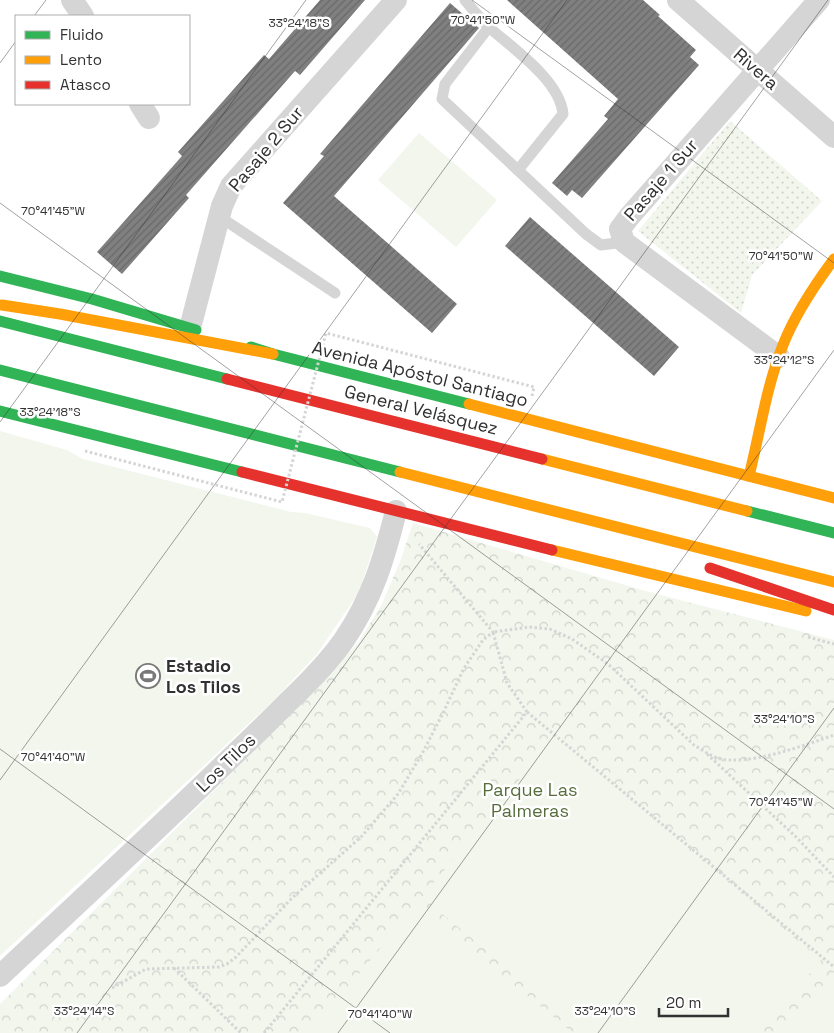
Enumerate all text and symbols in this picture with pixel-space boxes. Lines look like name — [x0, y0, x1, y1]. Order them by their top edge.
text: 70°41'50"W — [451, 12, 516, 28]
legend — [15, 15, 190, 105]
text: 33°24'18"S — [269, 15, 329, 31]
text: Fluido — [60, 25, 104, 44]
street label: Rivera — [729, 43, 784, 95]
text: Lento — [60, 50, 102, 69]
text: Atasco — [60, 75, 111, 94]
street label: Pasaje 2 Sur — [223, 101, 308, 196]
street label: Pasaje 1 Sur — [619, 134, 703, 225]
text: 70°41'45"W — [21, 203, 85, 219]
text: 70°41'50"W — [749, 248, 814, 264]
street label: Avenida Apóstol Santiago — [310, 336, 531, 412]
text: 33°24'12"S — [754, 352, 814, 368]
street label: General Velásquez — [342, 379, 500, 440]
text: 33°24'18"S — [20, 404, 80, 420]
place label: Estadio Los Tilos — [166, 654, 241, 698]
sports icon: Estadio Los Tilos — [135, 663, 161, 689]
text: 33°24'10"S — [753, 711, 815, 727]
street label: Los Tilos — [191, 729, 260, 797]
text: 70°41'40"W — [21, 749, 86, 765]
park label: Parque Las Palmeras — [483, 778, 577, 822]
text: 70°41'45"W — [749, 794, 813, 810]
scale bar — [659, 986, 728, 1018]
text: 20 m — [666, 993, 701, 1012]
text: 33°24'14"S — [54, 1003, 114, 1019]
text: 33°24'10"S — [574, 1003, 636, 1019]
text: 70°41'40"W — [348, 1006, 413, 1022]

